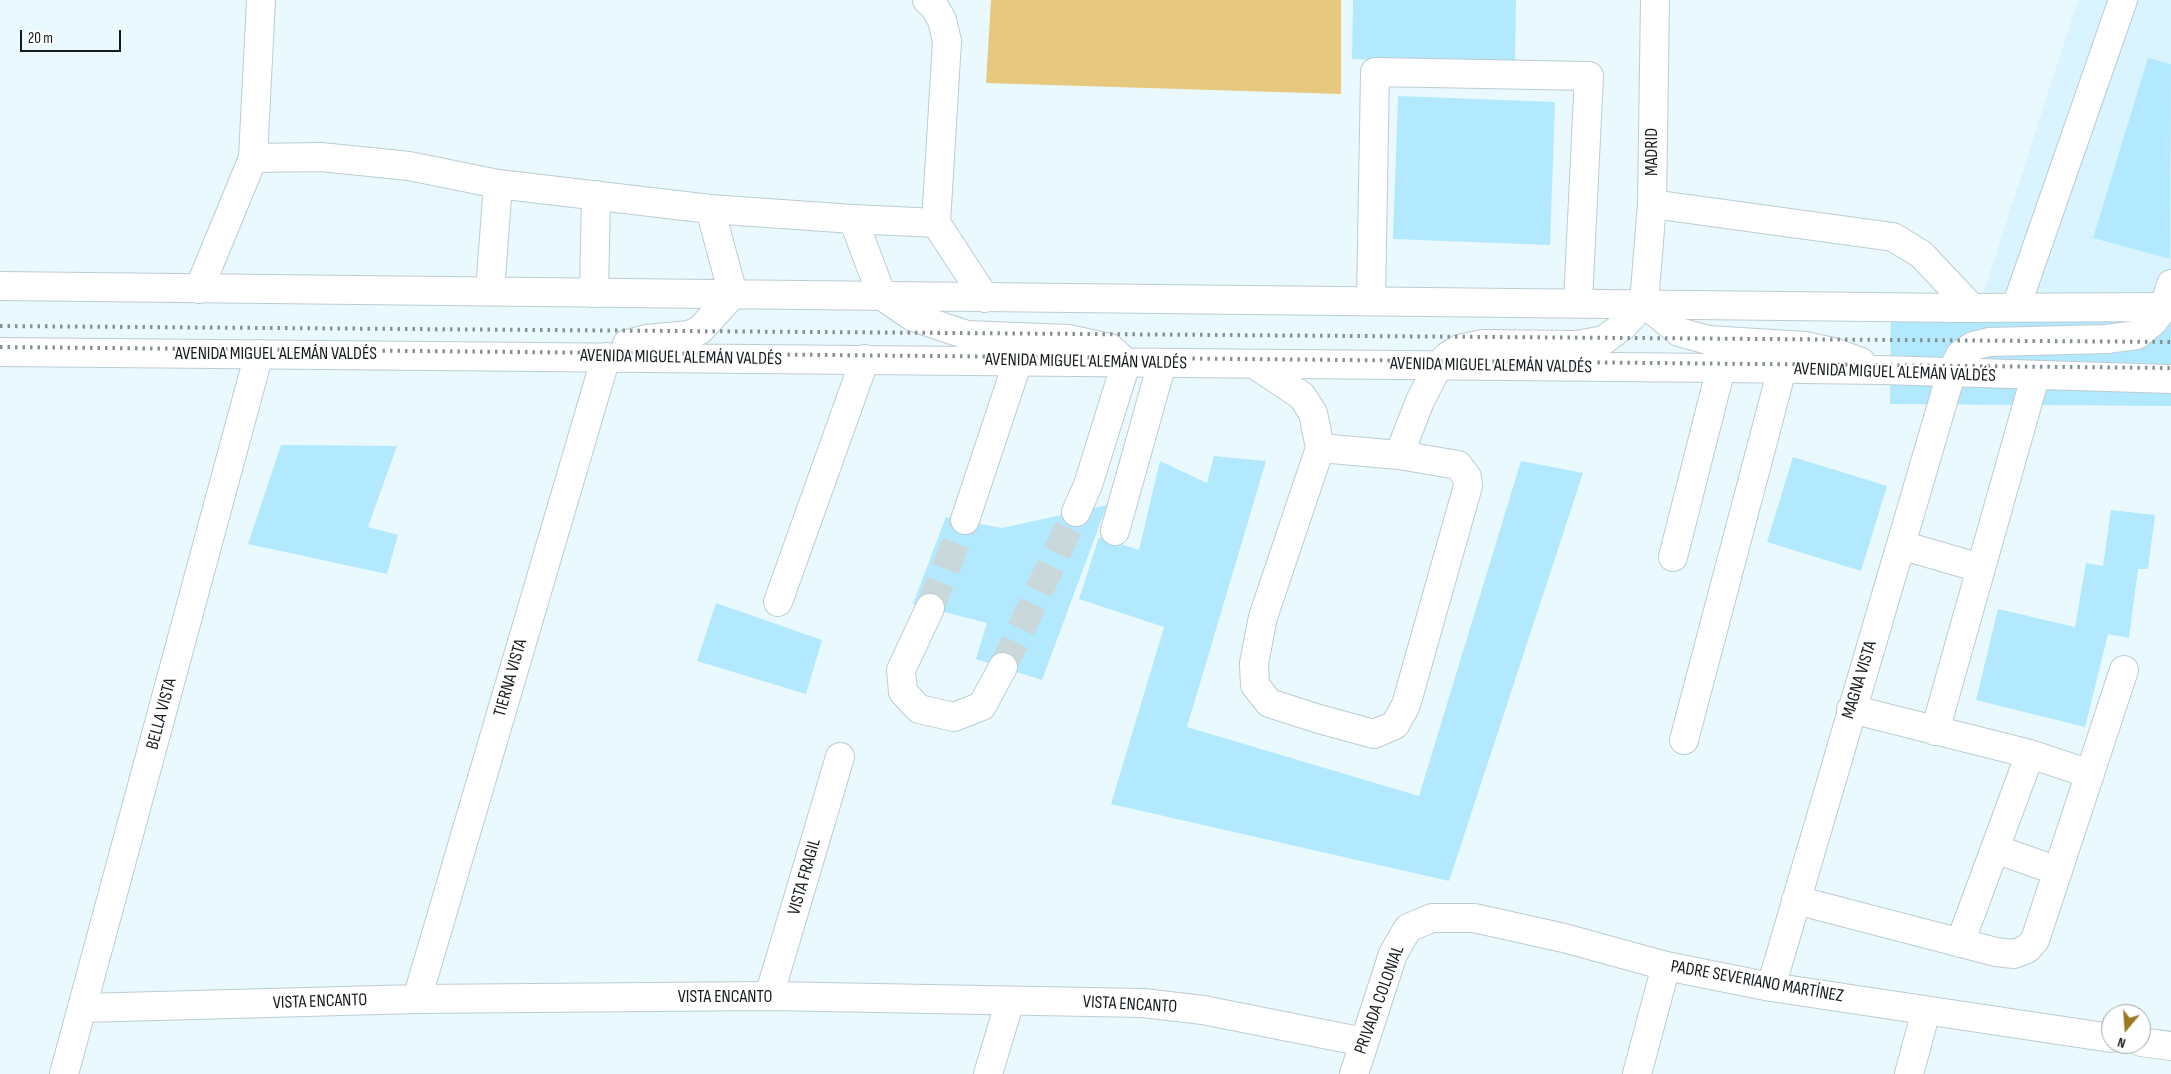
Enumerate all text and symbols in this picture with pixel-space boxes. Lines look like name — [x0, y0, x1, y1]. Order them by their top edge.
scale bar — [22, 20, 124, 52]
text: 20 m — [28, 29, 53, 48]
street label: MADRID — [1641, 128, 1663, 176]
street label: AVENIDA MIGUEL ALEMÁN VALDÉS — [175, 343, 377, 365]
street label: AVENIDA MIGUEL ALEMÁN VALDÉS — [580, 345, 782, 371]
street label: AVENIDA MIGUEL ALEMÁN VALDÉS — [985, 349, 1187, 375]
street label: AVENIDA MIGUEL ALEMÁN VALDÉS — [1390, 353, 1592, 379]
street label: AVENIDA MIGUEL ALEMÁN VALDÉS — [1794, 359, 1996, 387]
street label: TIERNA VISTA — [490, 637, 532, 719]
street label: MAGNA VISTA — [1838, 638, 1882, 722]
street label: BELLA VISTA — [142, 676, 182, 752]
street label: VISTA FRAGIL — [784, 836, 826, 918]
street label: PRIVADA COLONIAL — [1350, 943, 1410, 1057]
street label: PADRE SEVERIANO MARTÍNEZ — [1669, 956, 1845, 1008]
street label: VISTA ENCANTO — [678, 986, 772, 1008]
street label: VISTA ENCANTO — [272, 990, 368, 1014]
street label: VISTA ENCANTO — [1082, 992, 1178, 1018]
north arrow — [2101, 1004, 2151, 1054]
text: N — [2115, 1034, 2128, 1052]

